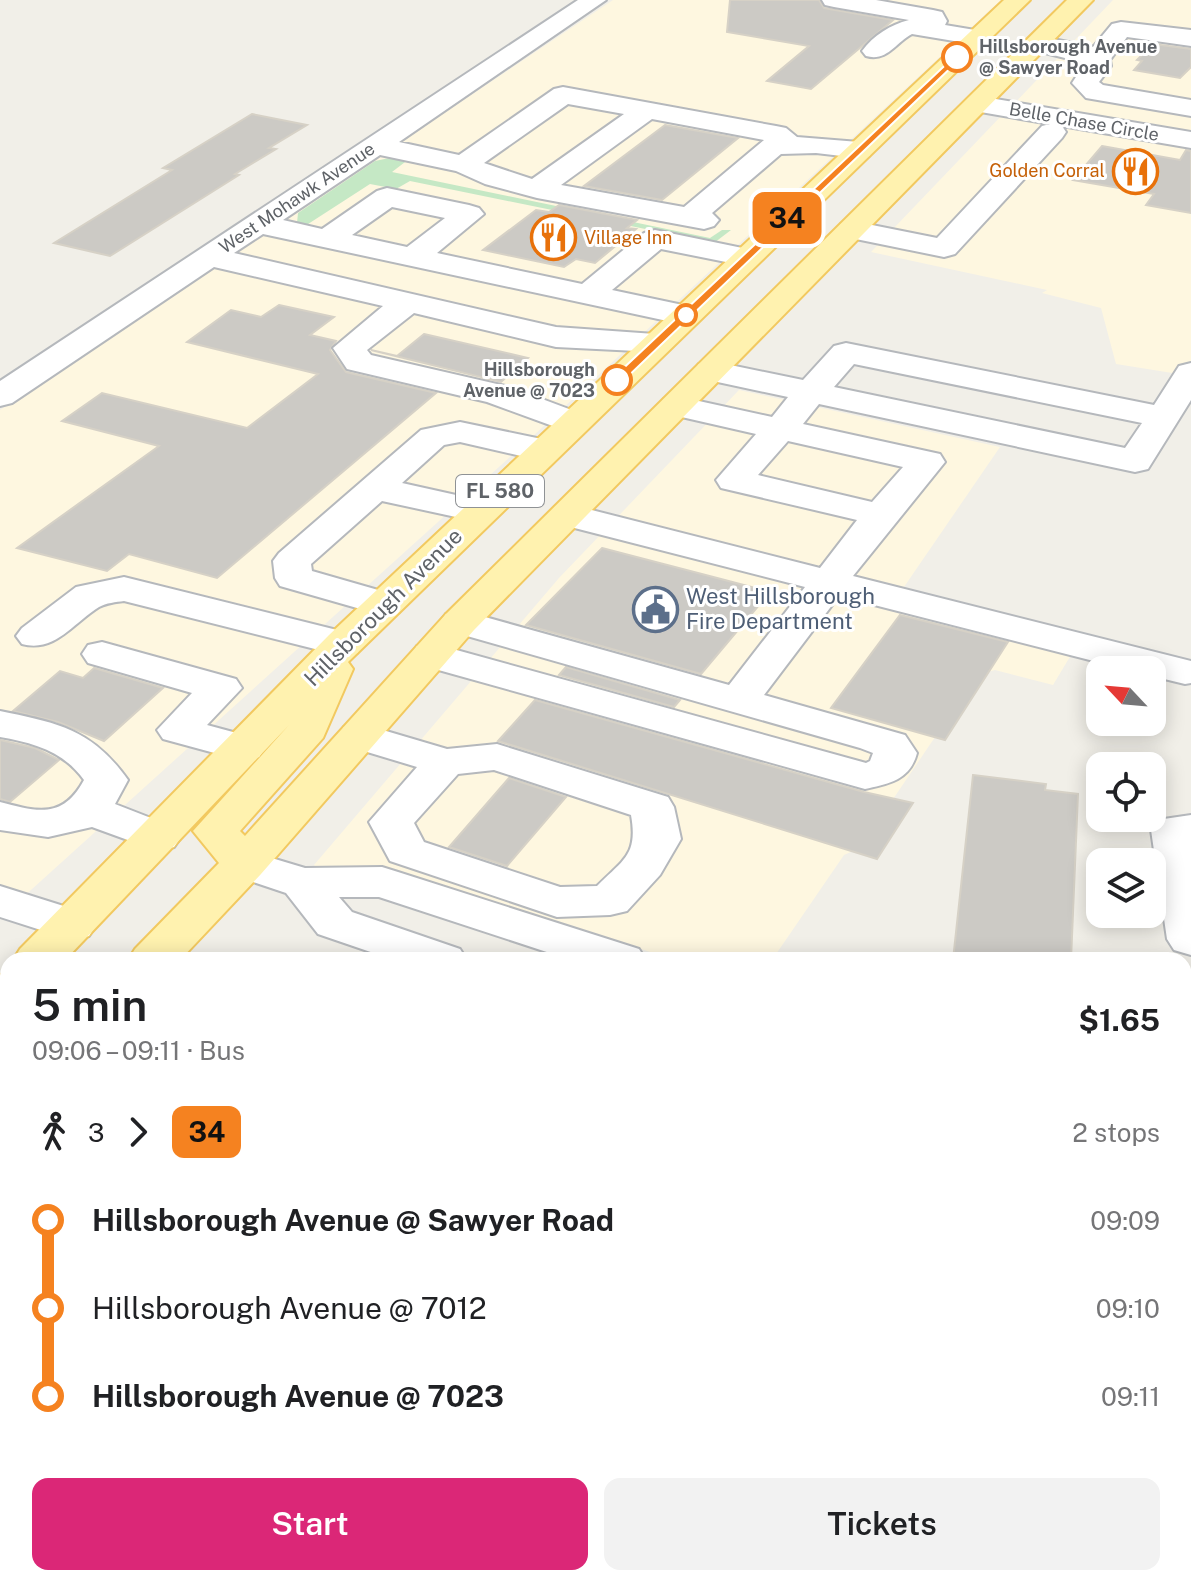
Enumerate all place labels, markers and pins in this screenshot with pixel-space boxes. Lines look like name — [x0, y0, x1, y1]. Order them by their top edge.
place label: Hillsborough Avenue @ Sawyer Road — [979, 36, 1157, 78]
marker: Hillsborough Avenue @ Sawyer Road — [942, 42, 972, 72]
restaurant icon: Golden Corral — [1112, 147, 1160, 195]
place label: Golden Corral — [989, 160, 1105, 181]
restaurant icon: Village Inn — [529, 214, 577, 262]
place label: Village Inn — [584, 227, 672, 248]
unlabelled marker — [675, 304, 697, 326]
place label: Hillsborough Avenue @ 7023 — [463, 359, 595, 401]
marker: Hillsborough Avenue @ 7023 — [602, 365, 632, 395]
place label: West Hillsborough Fire Department — [686, 583, 875, 634]
public building icon: West Hillsborough Fire Department — [631, 585, 679, 633]

